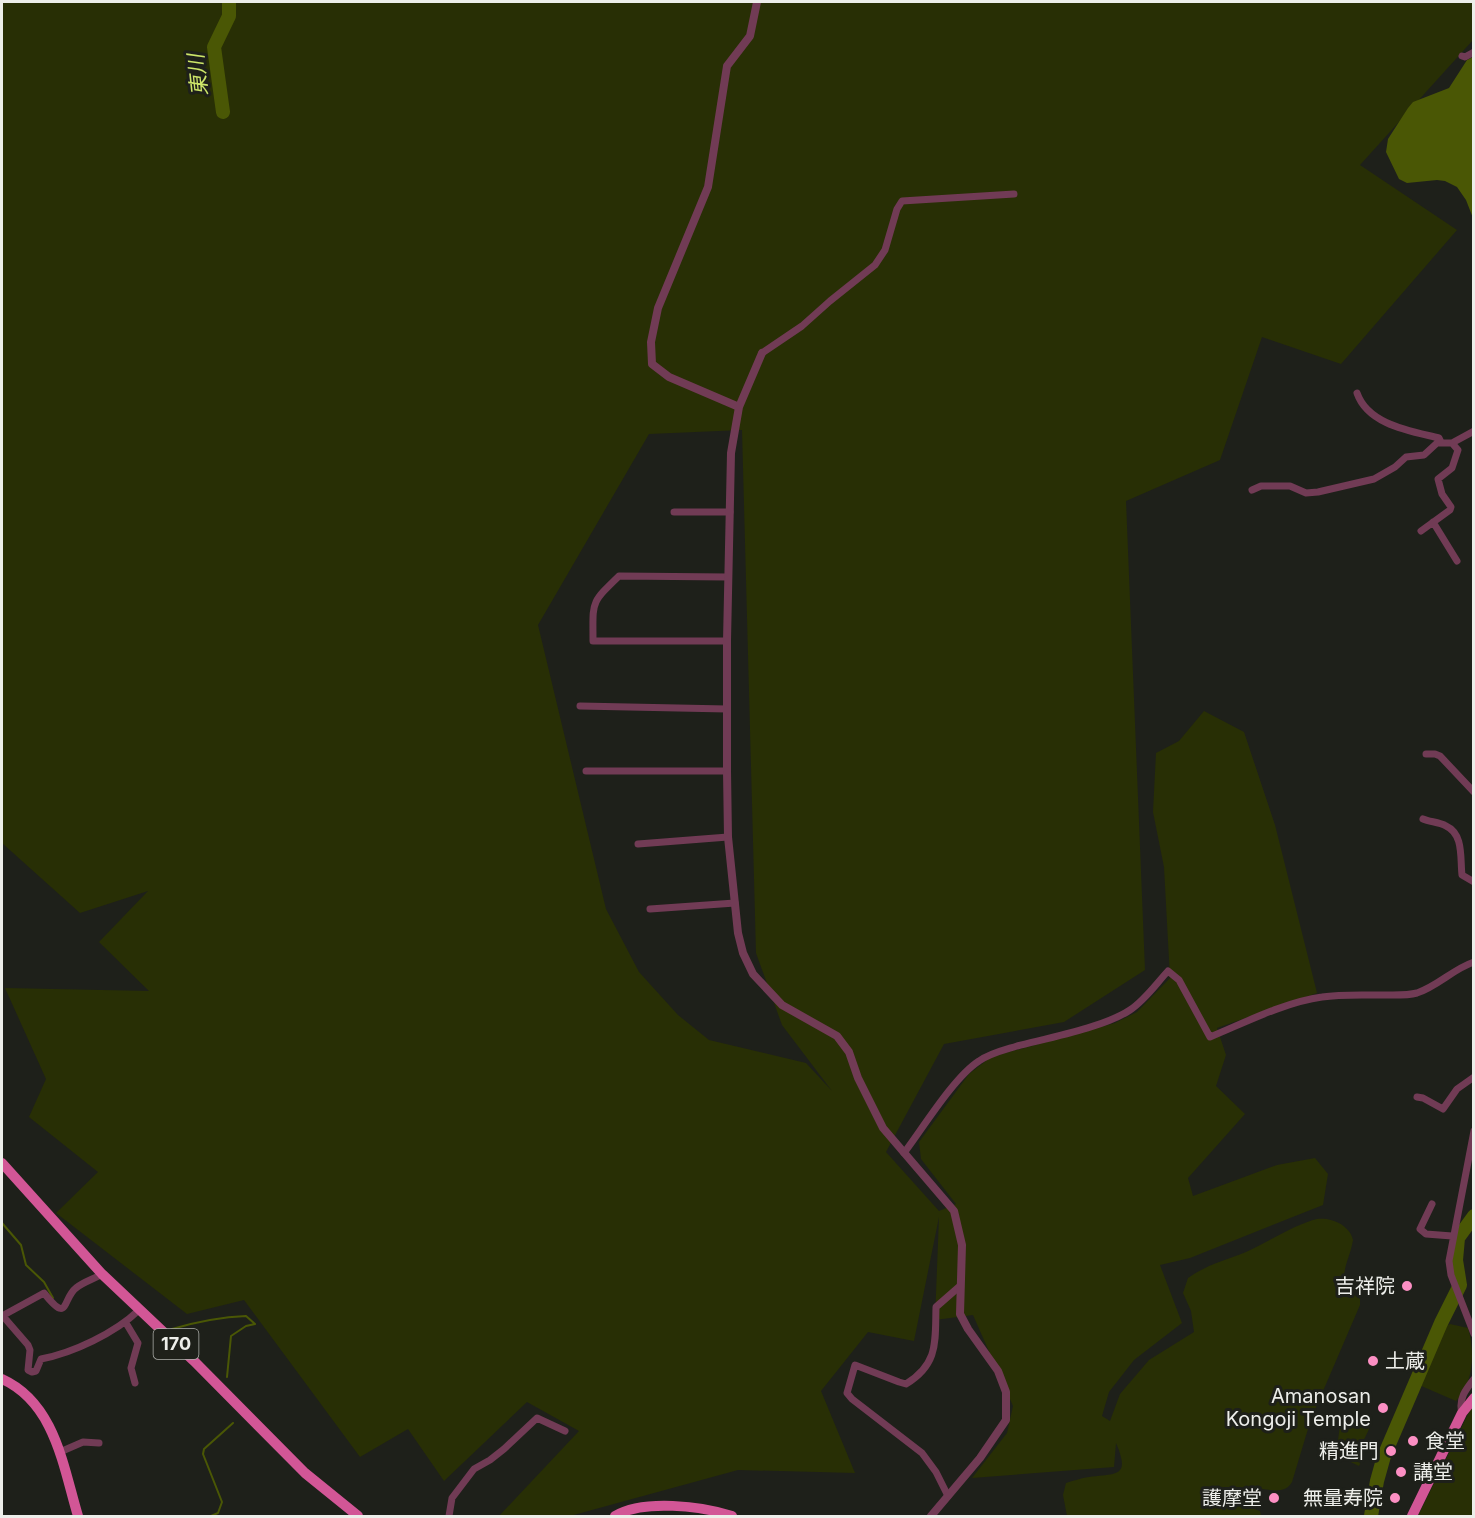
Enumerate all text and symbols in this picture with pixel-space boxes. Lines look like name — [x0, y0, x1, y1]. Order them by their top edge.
water label: 東川 — [183, 51, 212, 97]
place label: 吉祥院 — [1335, 1274, 1395, 1298]
marker: 吉祥院 — [1400, 1279, 1414, 1293]
road number: 170 — [154, 1329, 198, 1359]
place label: 土蔵 — [1385, 1349, 1425, 1373]
marker: 土蔵 — [1366, 1354, 1380, 1368]
place label: Amanosan Kongoji Temple — [1226, 1384, 1371, 1431]
marker: Amanosan Kongoji Temple — [1376, 1401, 1390, 1415]
place label: 食堂 — [1425, 1429, 1465, 1453]
marker: 食堂 — [1406, 1434, 1420, 1448]
place label: 精進門 — [1319, 1439, 1379, 1463]
marker: 精進門 — [1384, 1444, 1398, 1458]
place label: 講堂 — [1413, 1460, 1453, 1484]
marker: 講堂 — [1394, 1465, 1408, 1479]
place label: 護摩堂 — [1202, 1486, 1262, 1510]
place label: 無量寿院 — [1303, 1486, 1383, 1510]
marker: 護摩堂 — [1267, 1491, 1281, 1505]
marker: 無量寿院 — [1388, 1491, 1402, 1505]

